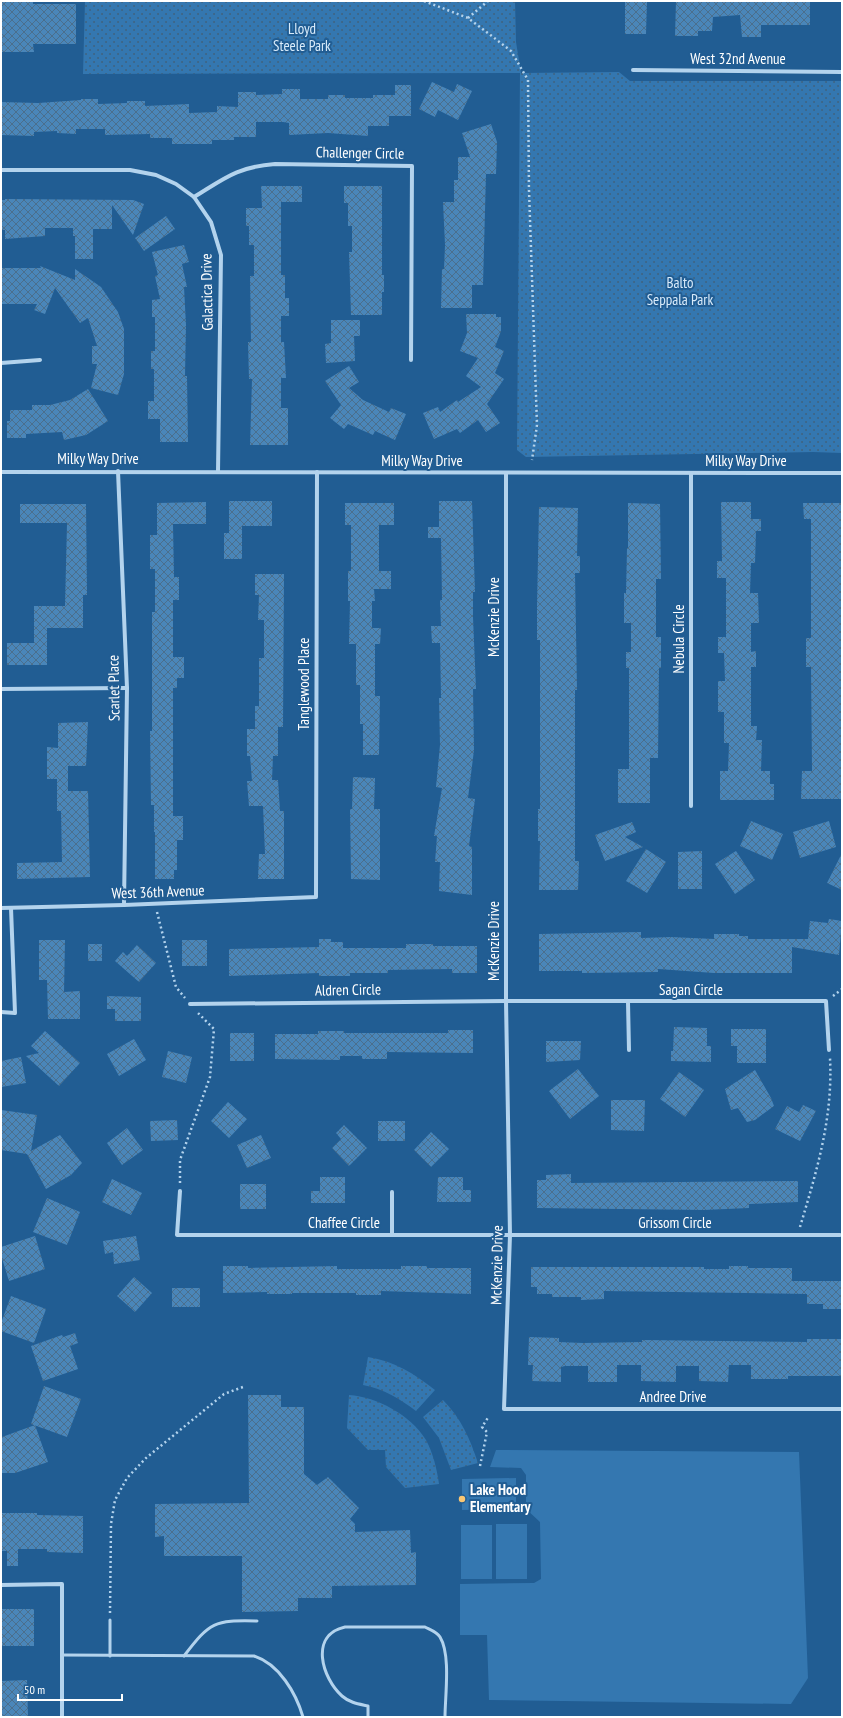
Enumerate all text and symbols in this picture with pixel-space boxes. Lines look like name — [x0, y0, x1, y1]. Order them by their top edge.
park label: Lloyd Steele Park — [273, 19, 331, 55]
street label: West 32nd Avenue — [690, 49, 786, 68]
street label: Challenger Circle — [316, 142, 404, 163]
street label: Galactica Drive — [196, 253, 217, 331]
park label: Balto Seppala Park — [647, 273, 713, 309]
street label: Milky Way Drive — [57, 449, 139, 468]
street label: Milky Way Drive — [381, 451, 463, 470]
street label: Milky Way Drive — [705, 451, 787, 470]
street label: McKenzie Drive — [484, 577, 503, 657]
street label: Nebula Circle — [669, 604, 688, 674]
street label: Tanglewood Place — [294, 638, 313, 730]
street label: Scarlet Place — [103, 655, 124, 721]
street label: West 36th Avenue — [111, 880, 205, 903]
street label: McKenzie Drive — [484, 901, 503, 981]
street label: Aldren Circle — [315, 979, 381, 1000]
street label: Sagan Circle — [659, 980, 723, 999]
street label: Chaffee Circle — [308, 1213, 380, 1232]
street label: Grissom Circle — [638, 1213, 712, 1232]
street label: McKenzie Drive — [486, 1225, 507, 1305]
street label: Andree Drive — [640, 1387, 707, 1406]
place label: Lake Hood Elementary — [470, 1480, 532, 1516]
marker: Lake Hood Elementary — [457, 1494, 467, 1504]
scale bar — [18, 1676, 122, 1702]
text: 50 m — [24, 1682, 45, 1697]

